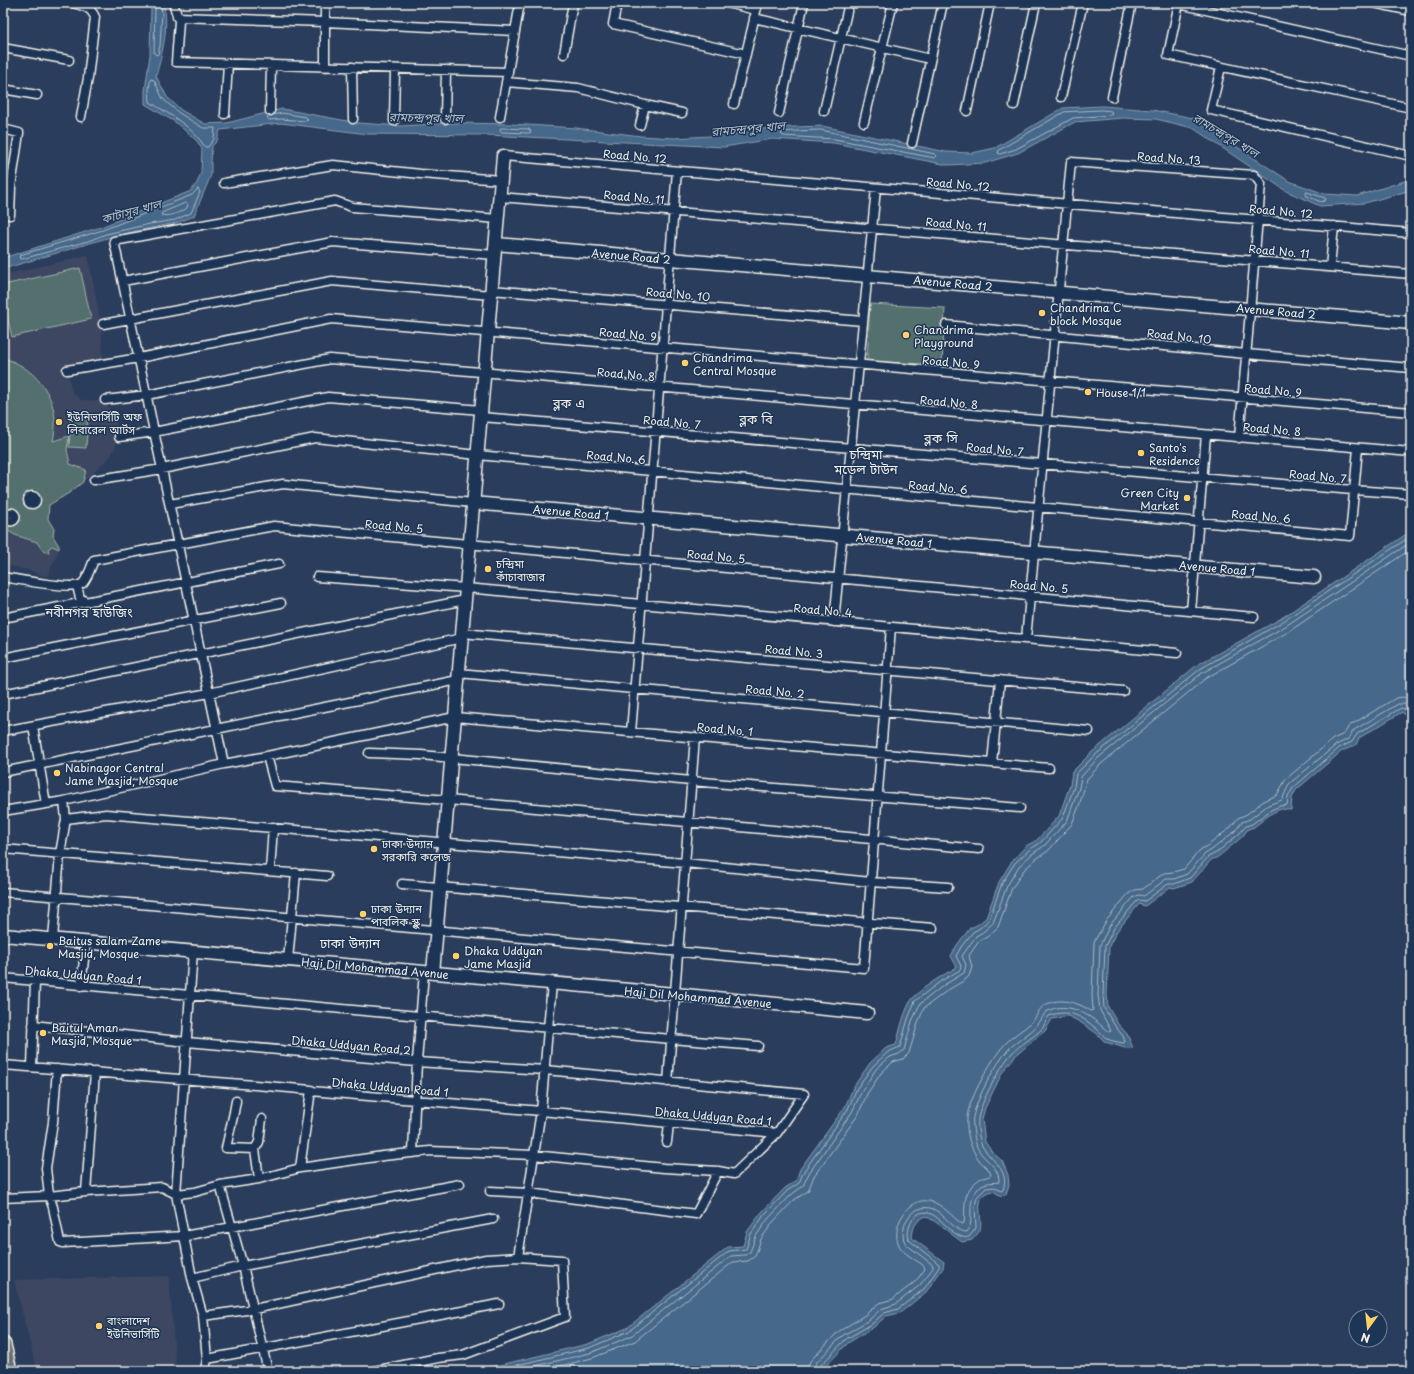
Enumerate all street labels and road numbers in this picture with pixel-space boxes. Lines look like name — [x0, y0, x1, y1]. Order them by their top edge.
street label: Road No. 12 — [602, 145, 668, 167]
street label: Road No. 13 — [1137, 147, 1201, 169]
street label: Road No. 12 — [925, 173, 991, 195]
street label: Road No. 11 — [603, 186, 665, 208]
street label: Road No. 12 — [1248, 200, 1314, 222]
street label: Road No. 11 — [925, 213, 987, 235]
street label: Road No. 11 — [1248, 240, 1310, 262]
street label: Avenue Road 2 — [591, 244, 671, 268]
street label: Avenue Road 2 — [913, 271, 993, 295]
street label: Road No. 10 — [645, 283, 711, 305]
street label: Avenue Road 2 — [1236, 299, 1316, 323]
street label: Road No. 9 — [598, 323, 658, 345]
street label: Road No. 10 — [1146, 324, 1212, 348]
street label: Road No. 9 — [921, 351, 981, 373]
street label: Road No. 8 — [596, 363, 656, 385]
street label: Road No. 9 — [1243, 379, 1303, 401]
street label: Road No. 8 — [919, 391, 979, 413]
street label: Road No. 7 — [643, 411, 701, 433]
street label: Road No. 8 — [1242, 418, 1302, 440]
street label: Road No. 7 — [966, 438, 1024, 460]
street label: Road No. 6 — [586, 446, 647, 468]
street label: Road No. 7 — [1289, 465, 1347, 487]
street label: Road No. 6 — [908, 476, 969, 498]
street label: Avenue Road 1 — [532, 500, 610, 524]
street label: Road No. 6 — [1231, 505, 1292, 527]
street label: Road No. 5 — [364, 515, 424, 537]
street label: Avenue Road 1 — [855, 528, 933, 552]
street label: Road No. 5 — [686, 545, 746, 567]
street label: Avenue Road 1 — [1178, 556, 1256, 580]
street label: Road No. 5 — [1009, 575, 1069, 597]
street label: Road No. 4 — [793, 599, 853, 621]
street label: Road No. 3 — [764, 640, 824, 662]
street label: Road No. 2 — [745, 680, 805, 702]
street label: Road No. 1 — [696, 718, 754, 740]
street label: Haji Dil Mohammad Avenue — [301, 953, 449, 983]
street label: Dhaka Uddyan Road 1 — [24, 961, 142, 989]
street label: Haji Dil Mohammad Avenue — [624, 982, 772, 1012]
street label: Dhaka Uddyan Road 2 — [290, 1031, 412, 1059]
street label: Dhaka Uddyan Road 1 — [331, 1073, 449, 1101]
street label: Dhaka Uddyan Road 1 — [654, 1102, 772, 1130]

